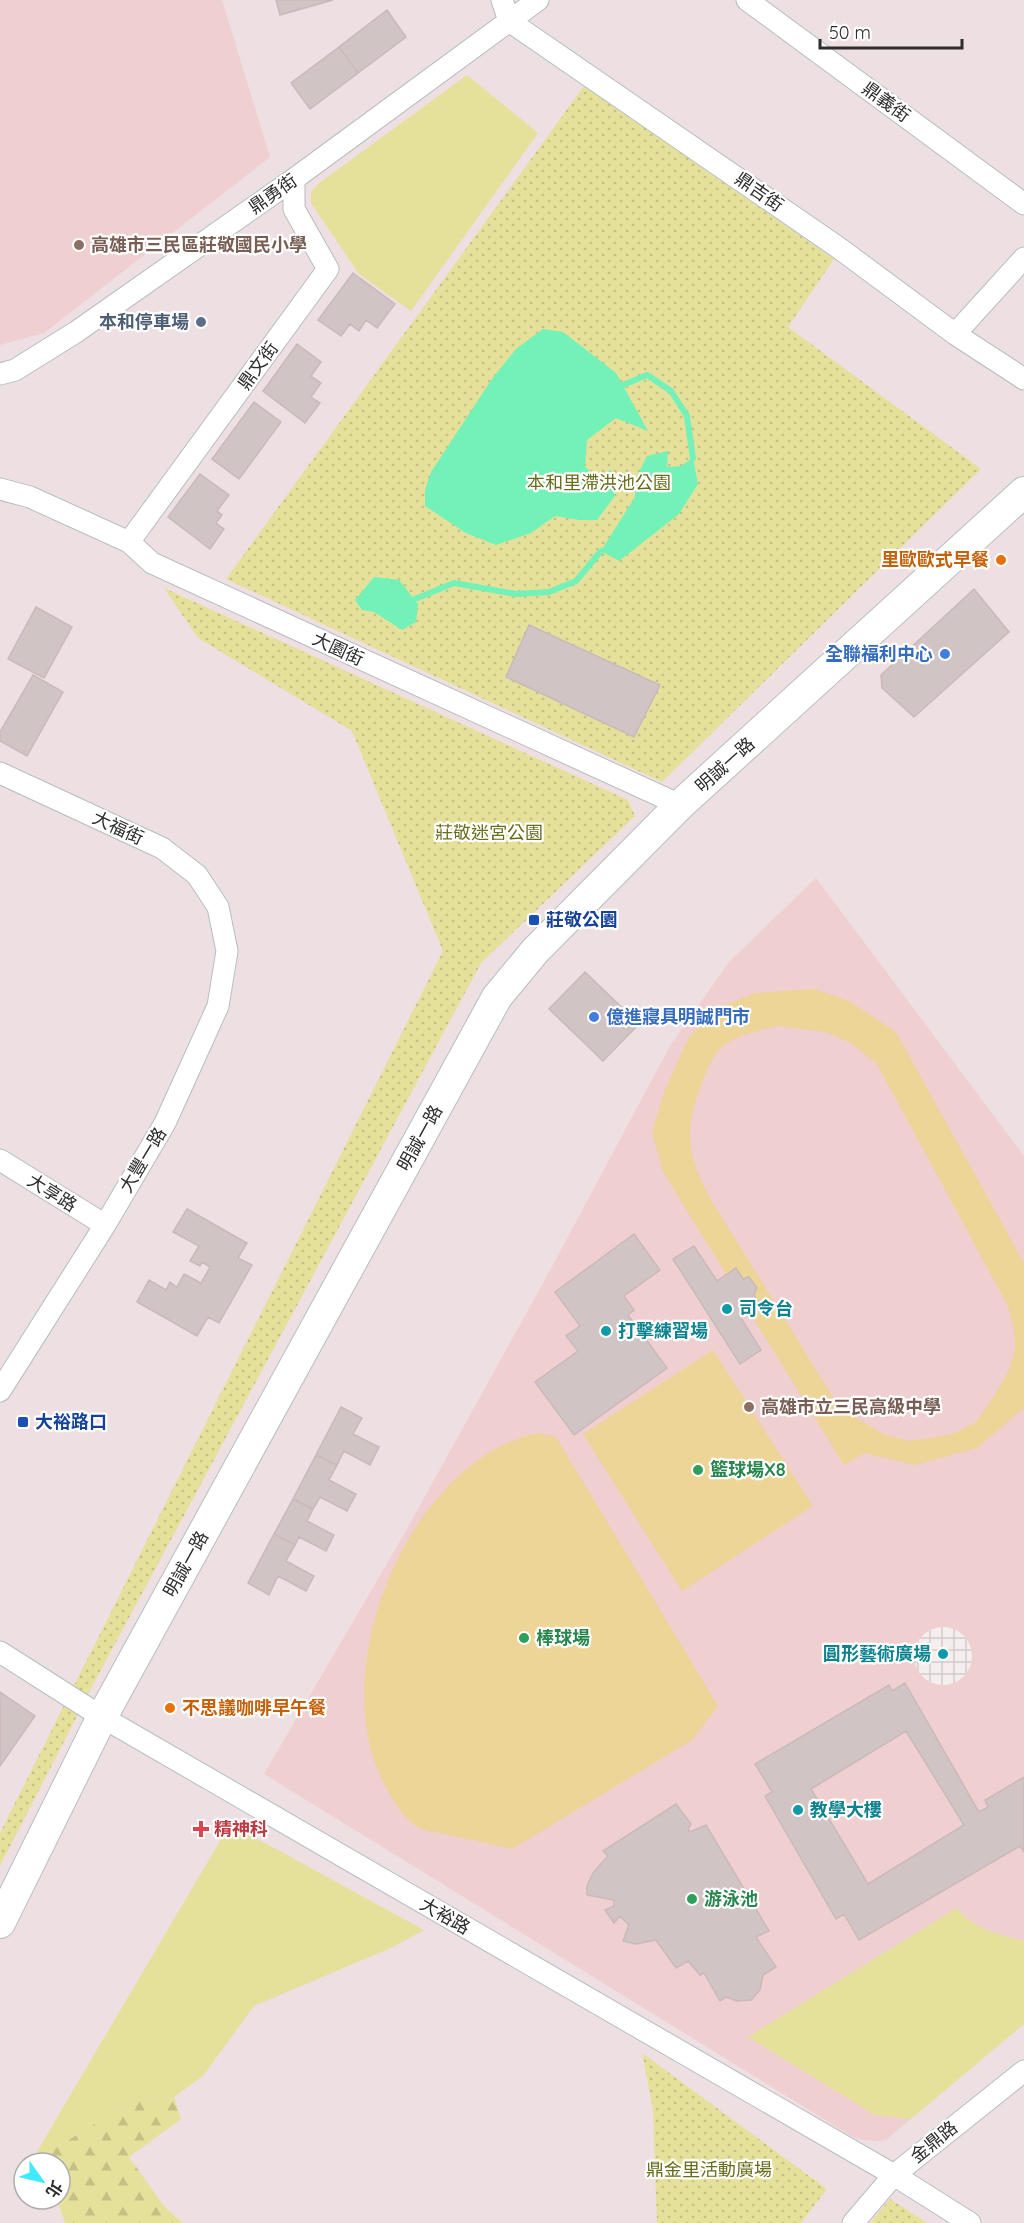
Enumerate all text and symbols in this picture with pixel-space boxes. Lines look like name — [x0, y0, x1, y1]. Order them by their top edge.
scale bar — [820, 12, 962, 50]
text: 50 m — [829, 21, 871, 44]
street label: 鼎義街 — [858, 76, 915, 127]
street label: 鼎吉街 — [731, 167, 788, 216]
street label: 鼎勇街 — [244, 169, 301, 218]
place label: 高雄市三民區莊敬國民小學 — [91, 233, 307, 256]
marker: 高雄市三民區莊敬國民小學 — [72, 238, 86, 252]
place label: 本和停車場 — [99, 310, 189, 333]
marker: 本和停車場 — [194, 315, 208, 329]
street label: 鼎文街 — [232, 337, 283, 394]
park label: 本和里滯洪池公園 — [527, 471, 671, 494]
place label: 里歐歐式早餐 — [881, 548, 989, 571]
marker: 里歐歐式早餐 — [994, 553, 1008, 567]
street label: 大園街 — [309, 627, 368, 670]
place label: 全聯福利中心 — [825, 642, 933, 665]
marker: 全聯福利中心 — [938, 647, 952, 661]
street label: 明誠一路 — [690, 732, 759, 797]
street label: 大福街 — [89, 806, 148, 849]
park label: 莊敬迷宮公園 — [435, 821, 543, 844]
place label: 莊敬公園 — [546, 908, 618, 931]
marker: 莊敬公園 — [527, 913, 541, 927]
place label: 億進寢具明誠門市 — [606, 1005, 750, 1028]
marker: 億進寢具明誠門市 — [587, 1010, 601, 1024]
street label: 明誠一路 — [392, 1101, 447, 1175]
street label: 大豐一路 — [114, 1123, 171, 1197]
street label: 大享路 — [23, 1169, 81, 1217]
place label: 司令台 — [739, 1297, 793, 1320]
marker: 司令台 — [720, 1302, 734, 1316]
place label: 打擊練習場 — [618, 1319, 708, 1342]
marker: 打擊練習場 — [599, 1324, 613, 1338]
place label: 高雄市立三民高級中學 — [761, 1395, 941, 1418]
marker: 高雄市立三民高級中學 — [742, 1400, 756, 1414]
place label: 大裕路口 — [35, 1410, 107, 1433]
marker: 大裕路口 — [16, 1415, 30, 1429]
place label: 籃球場X8 — [710, 1458, 786, 1481]
marker: 籃球場X8 — [691, 1463, 705, 1477]
street label: 明誠一路 — [158, 1527, 213, 1601]
place label: 棒球場 — [536, 1626, 590, 1649]
marker: 棒球場 — [517, 1631, 531, 1645]
place label: 圓形藝術廣場 — [823, 1642, 931, 1665]
marker: 圓形藝術廣場 — [936, 1647, 950, 1661]
place label: 不思議咖啡早午餐 — [182, 1696, 326, 1719]
marker: 不思議咖啡早午餐 — [163, 1701, 177, 1715]
place label: 教學大樓 — [810, 1798, 882, 1821]
marker: 教學大樓 — [791, 1803, 805, 1817]
place label: 精神科 — [214, 1817, 268, 1840]
marker: 精神科 — [192, 1820, 210, 1838]
place label: 游泳池 — [704, 1887, 758, 1910]
street label: 大裕路 — [416, 1892, 474, 1939]
marker: 游泳池 — [685, 1892, 699, 1906]
street label: 金鼎路 — [905, 2116, 962, 2168]
north arrow — [12, 2151, 72, 2211]
park label: 鼎金里活動廣場 — [646, 2158, 772, 2181]
text: 北 — [42, 2177, 67, 2202]

